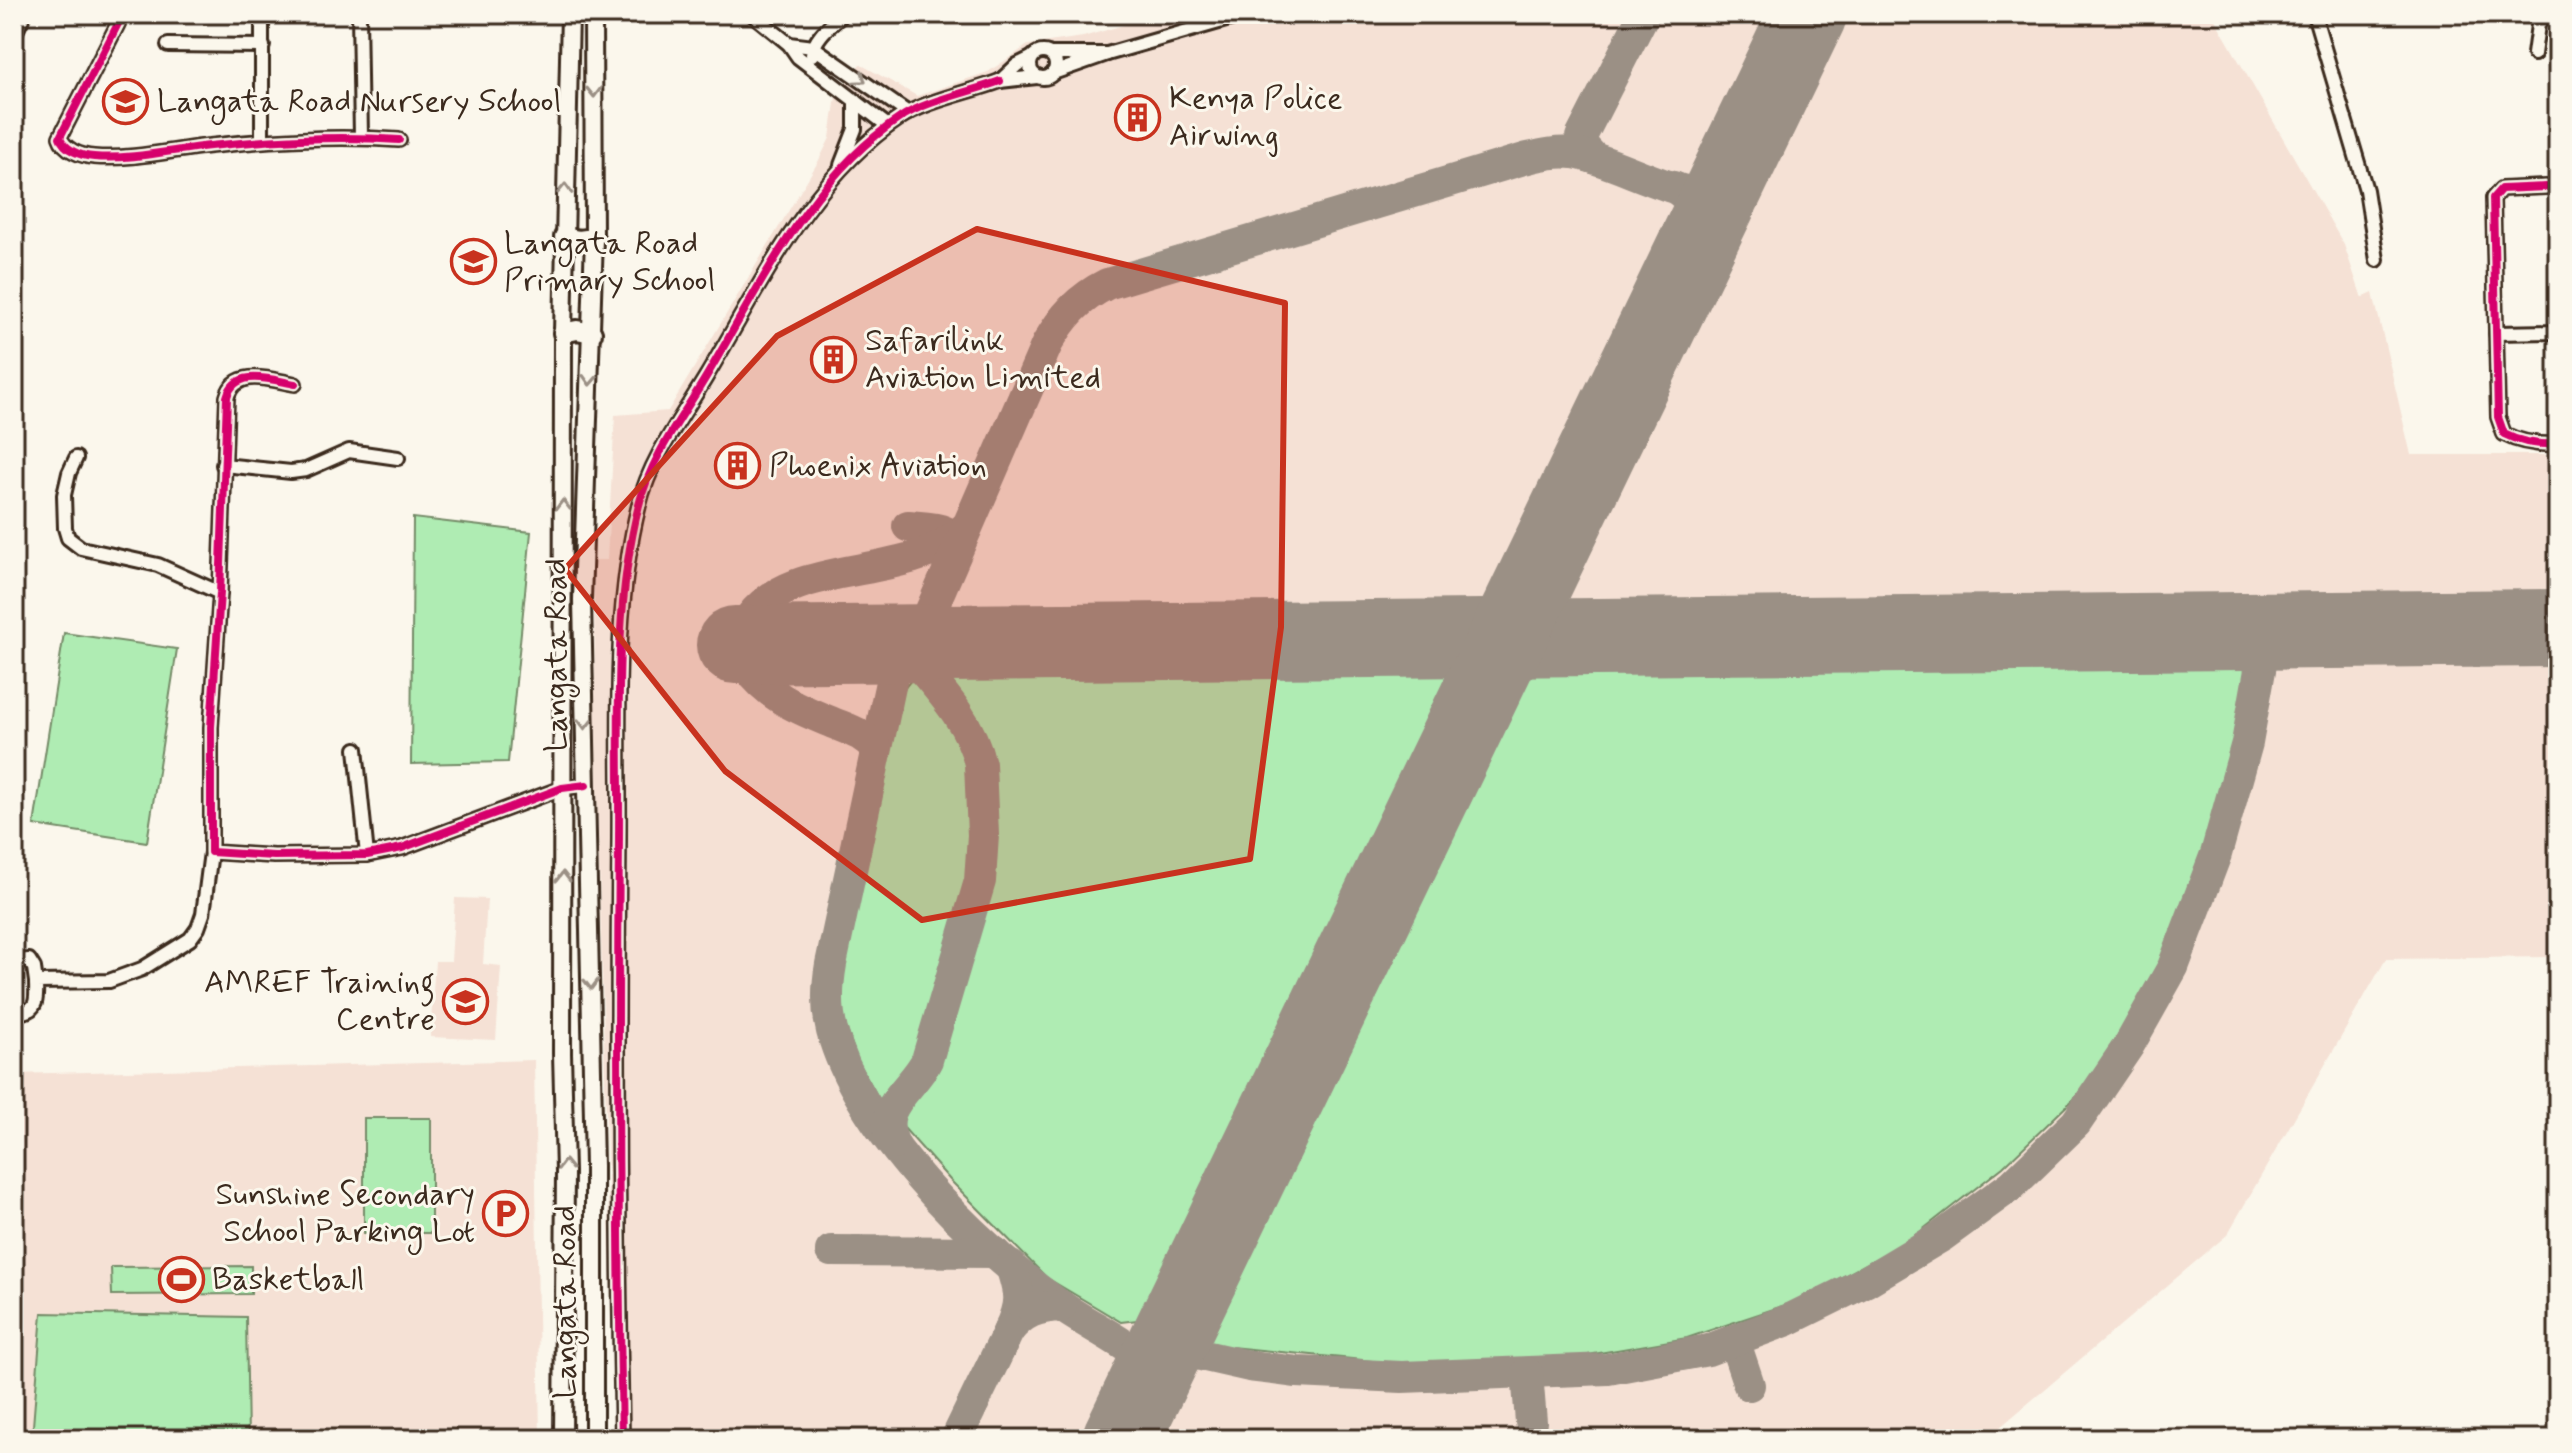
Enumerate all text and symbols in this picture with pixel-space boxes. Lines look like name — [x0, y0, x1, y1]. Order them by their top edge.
one-way arrow — [852, 70, 867, 84]
school or university icon: Langata Road Nursery School — [102, 78, 150, 126]
place label: Kenya Police Airwing — [1169, 78, 1343, 157]
place label: Langata Road Nursery School — [157, 81, 561, 125]
one-way arrow — [585, 86, 603, 99]
building icon: Kenya Police Airwing — [1114, 93, 1162, 141]
one-way arrow — [556, 182, 574, 195]
place label: Langata Road Primary School — [504, 223, 716, 302]
school or university icon: Langata Road Primary School — [449, 238, 497, 286]
place label: Safarilink Aviation Limited — [865, 320, 1101, 399]
building icon: Safarilink Aviation Limited — [810, 335, 858, 383]
one-way arrow — [581, 374, 598, 387]
building icon: Phoenix Aviation — [714, 442, 762, 490]
place label: Phoenix Aviation — [769, 445, 987, 487]
one-way arrow — [554, 498, 572, 511]
street label: Langata Road — [536, 558, 580, 752]
one-way arrow — [576, 718, 594, 731]
one-way arrow — [554, 870, 572, 883]
place label: AMREF Training Centre — [204, 962, 435, 1041]
school or university icon: AMREF Training Centre — [442, 977, 490, 1025]
one-way arrow — [582, 978, 600, 991]
one-way arrow — [556, 1158, 574, 1171]
place label: Sunshine Secondary School Parking Lot — [215, 1174, 475, 1255]
parking icon: Sunshine Secondary School Parking Lot — [482, 1189, 530, 1237]
street label: Langata Road — [545, 1205, 589, 1399]
sports icon: Basketball — [157, 1256, 205, 1304]
place label: Basketball — [212, 1259, 365, 1301]

